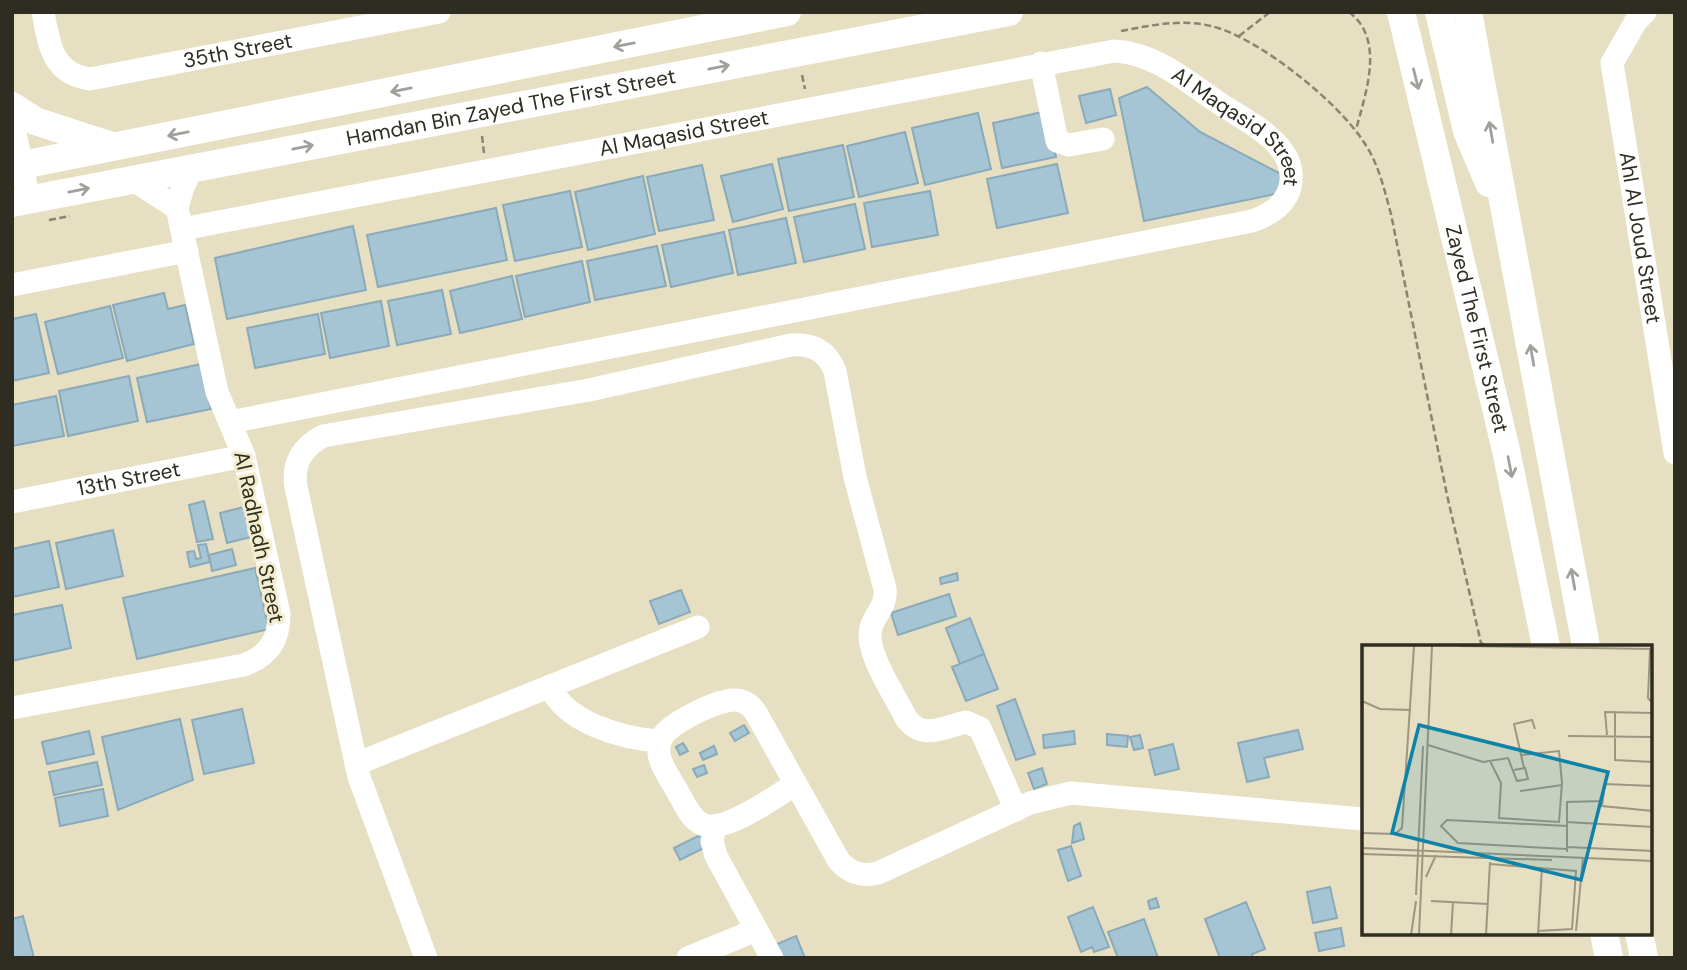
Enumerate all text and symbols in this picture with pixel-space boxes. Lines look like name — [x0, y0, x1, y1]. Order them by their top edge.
street label: 35th Street — [181, 26, 295, 75]
one-way arrow — [613, 39, 636, 53]
one-way arrow — [707, 60, 730, 74]
street label: Al Maqasid Street — [1166, 60, 1306, 188]
street label: Hamdan Bin Zayed The First Street — [344, 62, 678, 153]
one-way arrow — [1410, 67, 1423, 90]
one-way arrow — [390, 83, 413, 97]
street label: Al Maqasid Street — [597, 103, 771, 163]
one-way arrow — [1484, 121, 1497, 144]
one-way arrow — [167, 127, 190, 141]
one-way arrow — [291, 139, 314, 153]
street label: Ahl Al Joud Street — [1613, 150, 1668, 326]
one-way arrow — [67, 182, 90, 196]
street label: Zayed The First Street — [1439, 222, 1515, 436]
one-way arrow — [1525, 344, 1538, 367]
street label: Al Radhadh Street — [227, 449, 291, 625]
street label: 13th Street — [75, 455, 183, 503]
one-way arrow — [1503, 455, 1517, 478]
one-way arrow — [1566, 568, 1579, 591]
inset map — [1362, 645, 1652, 935]

